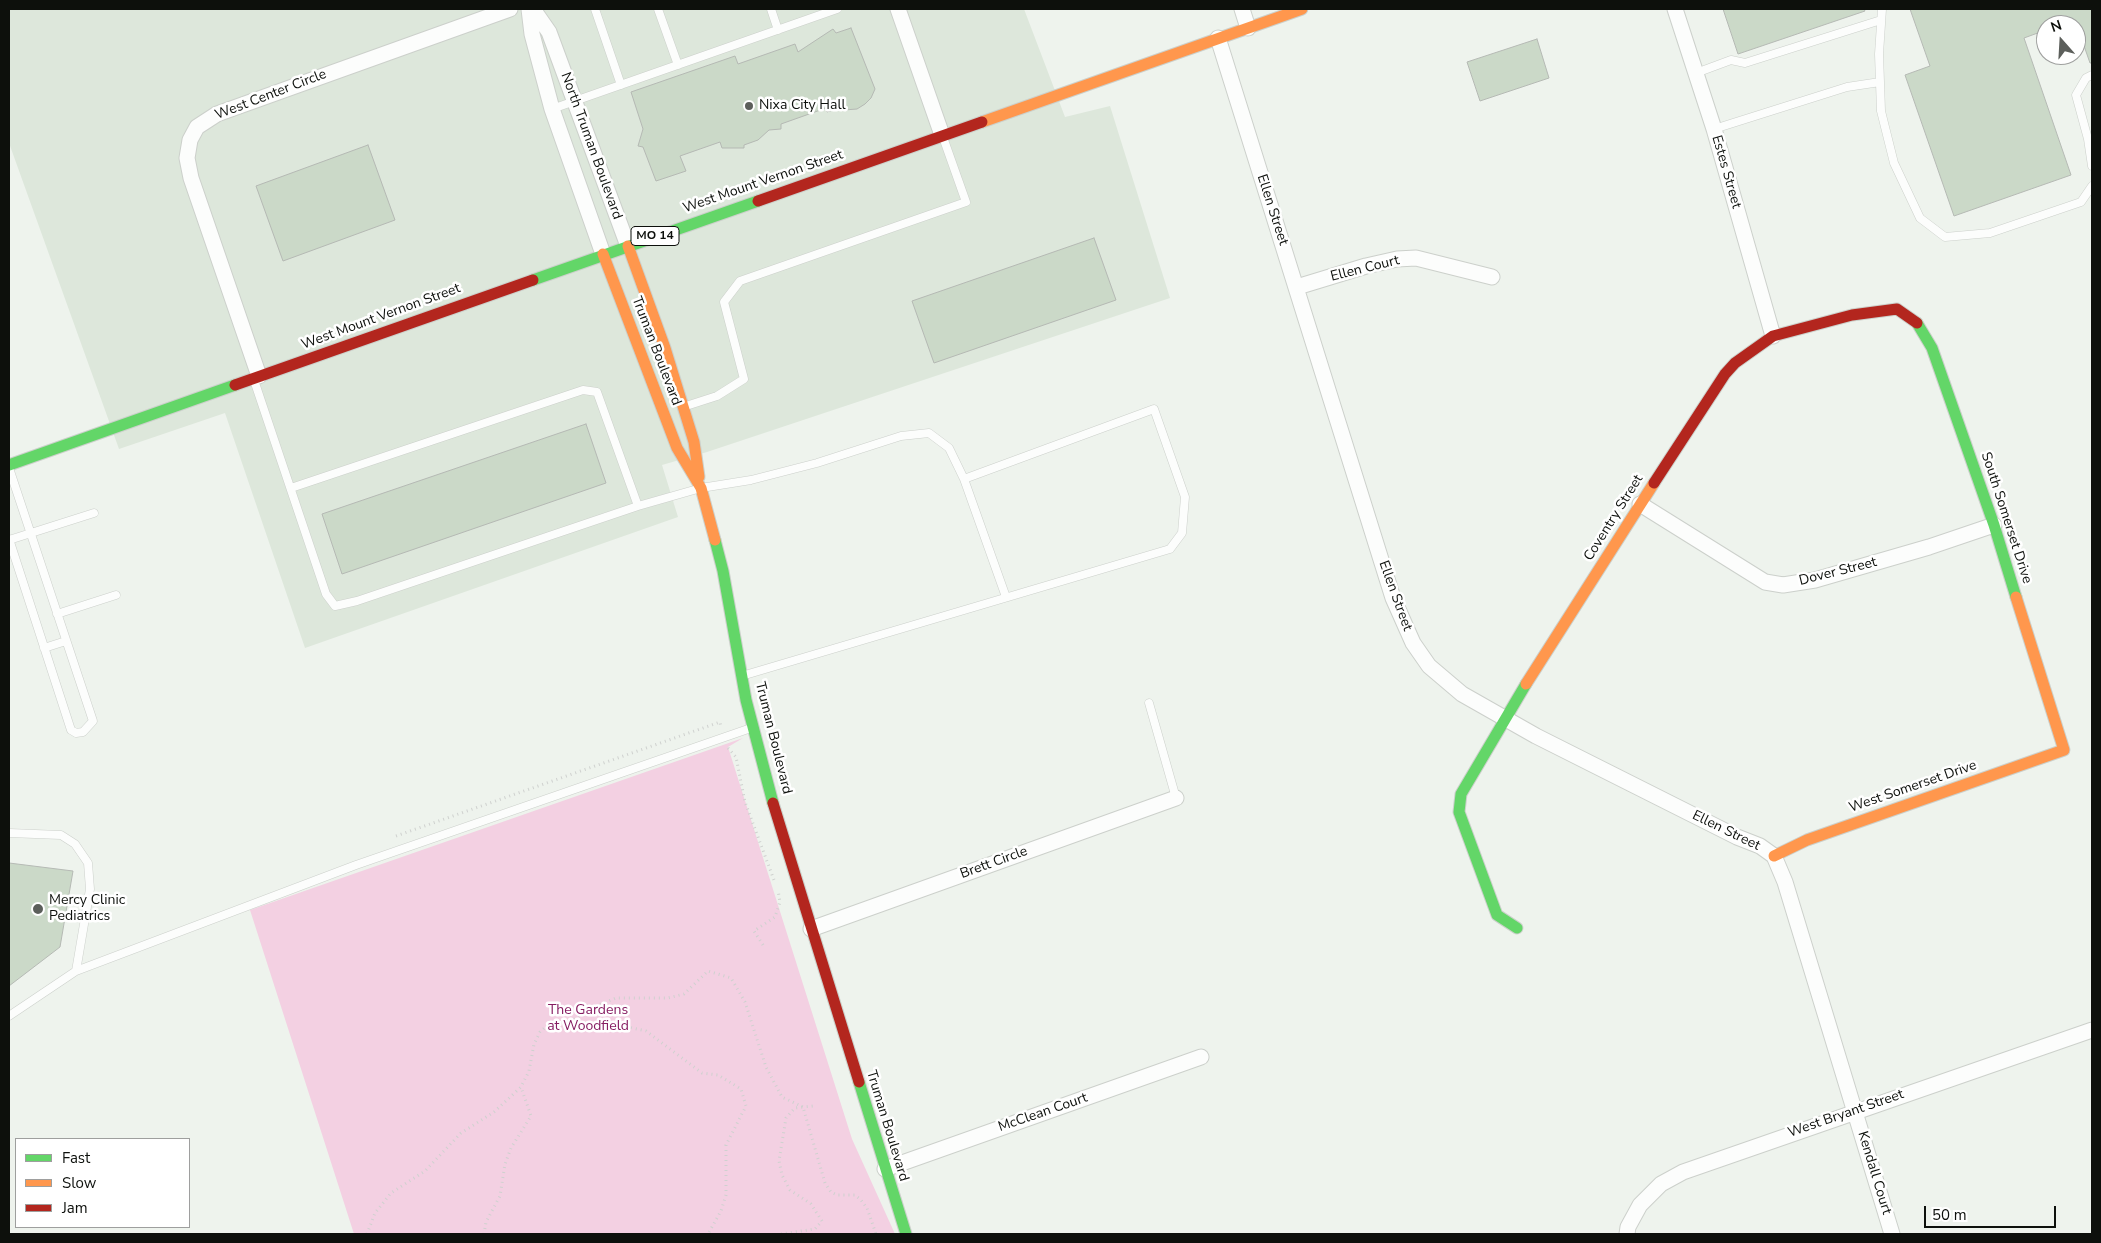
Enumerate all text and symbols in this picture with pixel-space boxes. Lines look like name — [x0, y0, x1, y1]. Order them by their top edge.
north arrow — [2036, 15, 2086, 65]
text: N — [2048, 16, 2064, 37]
street label: West Center Circle — [213, 66, 329, 124]
street label: North Truman Boulevard — [557, 70, 625, 222]
place label: Nixa City Hall — [759, 98, 846, 114]
marker: Nixa City Hall — [743, 100, 755, 112]
street label: Estes Street — [1708, 133, 1744, 211]
street label: West Mount Vernon Street — [681, 147, 845, 217]
street label: Ellen Street — [1253, 172, 1291, 248]
road number: MO 14 — [631, 227, 679, 246]
street label: Ellen Court — [1329, 252, 1401, 286]
street label: West Mount Vernon Street — [299, 280, 463, 354]
street label: Truman Boulevard — [628, 294, 684, 408]
street label: South Somerset Drive — [1977, 450, 2035, 586]
street label: Coventry Street — [1581, 472, 1647, 564]
street label: Dover Street — [1797, 554, 1879, 590]
street label: Ellen Street — [1375, 559, 1415, 633]
street label: Truman Boulevard — [751, 680, 795, 796]
street label: West Somerset Drive — [1847, 757, 1979, 817]
street label: Ellen Street — [1689, 807, 1763, 855]
street label: Brett Circle — [958, 843, 1030, 883]
place label: Mercy Clinic Pediatrics — [49, 893, 125, 926]
marker: Mercy Clinic Pediatrics — [31, 902, 45, 916]
park label: The Gardens at Woodfield — [547, 1003, 629, 1036]
street label: Truman Boulevard — [862, 1068, 912, 1184]
street label: West Bryant Street — [1786, 1086, 1906, 1142]
street label: McClean Court — [996, 1090, 1090, 1136]
street label: Kendall Court — [1853, 1129, 1895, 1217]
legend — [15, 1138, 190, 1228]
text: Fast — [62, 1148, 90, 1168]
text: Slow — [62, 1173, 96, 1193]
scale bar — [1926, 1196, 2058, 1228]
text: Jam — [62, 1198, 88, 1218]
text: 50 m — [1932, 1205, 1967, 1225]

